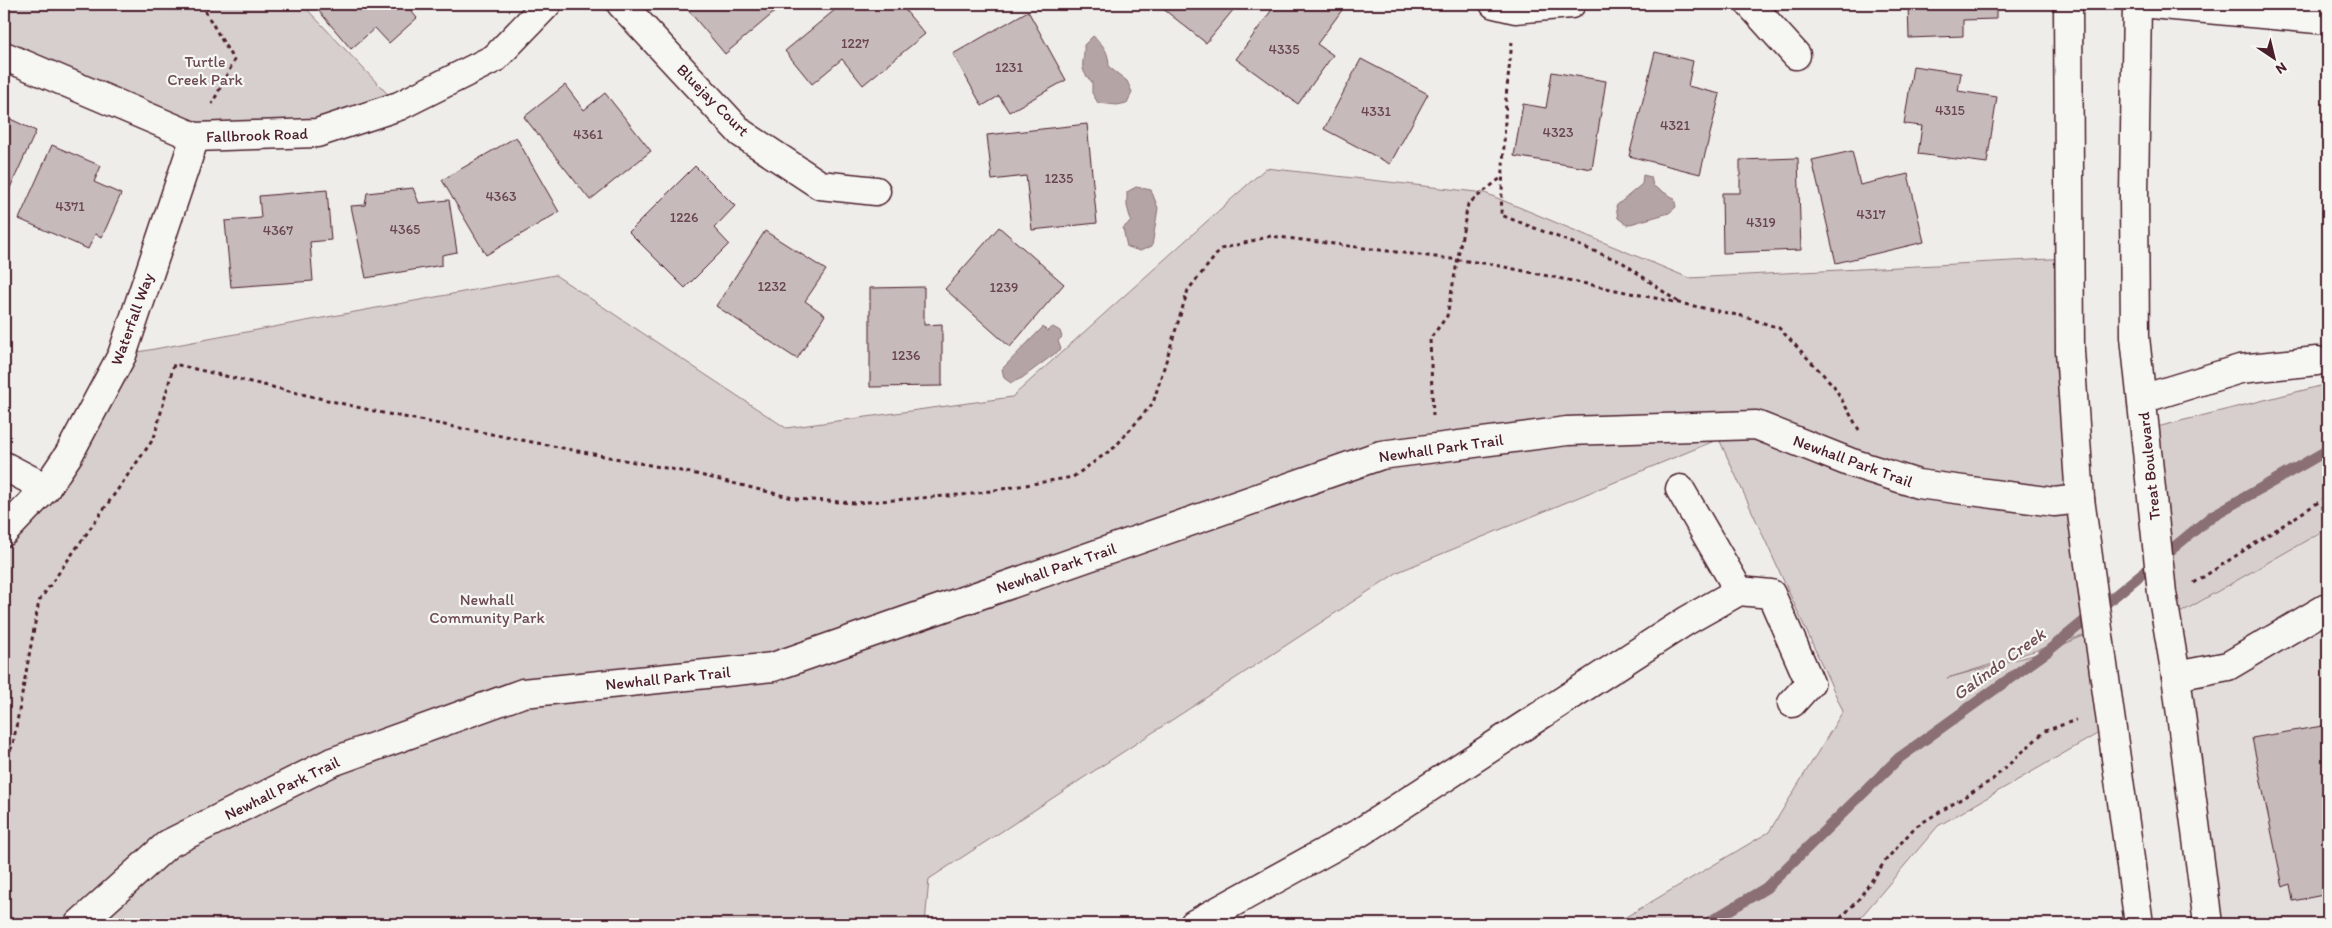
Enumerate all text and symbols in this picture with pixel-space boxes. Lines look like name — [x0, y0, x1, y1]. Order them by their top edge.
north arrow — [2250, 32, 2300, 82]
house number: 1227 — [841, 35, 869, 52]
house number: 4335 — [1268, 41, 1300, 58]
park label: Turtle Creek Park — [167, 52, 243, 89]
house number: 1231 — [995, 59, 1023, 76]
text: N — [2272, 59, 2290, 78]
street label: Bluejay Court — [673, 60, 753, 140]
house number: 4315 — [1935, 102, 1965, 119]
house number: 4331 — [1361, 103, 1392, 120]
house number: 4321 — [1660, 117, 1690, 134]
street label: Fallbrook Road — [206, 124, 309, 146]
house number: 4323 — [1542, 124, 1574, 141]
house number: 4361 — [573, 126, 603, 143]
house number: 1235 — [1045, 170, 1073, 187]
house number: 4363 — [485, 188, 517, 205]
house number: 4371 — [55, 198, 85, 215]
house number: 4317 — [1856, 206, 1886, 223]
house number: 1226 — [670, 209, 698, 226]
house number: 4319 — [1746, 214, 1776, 231]
house number: 4365 — [390, 221, 420, 238]
house number: 4367 — [263, 222, 293, 239]
street label: Waterfall Way — [106, 270, 158, 368]
house number: 1232 — [758, 278, 787, 295]
house number: 1239 — [990, 279, 1018, 296]
house number: 1236 — [892, 347, 920, 364]
street label: Treat Boulevard — [2134, 411, 2164, 521]
street label: Newhall Park Trail — [1377, 430, 1505, 466]
street label: Newhall Park Trail — [1791, 431, 1916, 492]
street label: Newhall Park Trail — [993, 538, 1119, 597]
park label: Newhall Community Park — [429, 590, 545, 627]
water label: Galindo Creek — [1948, 622, 2051, 705]
street label: Newhall Park Trail — [605, 662, 732, 694]
street label: Newhall Park Trail — [221, 752, 343, 824]

